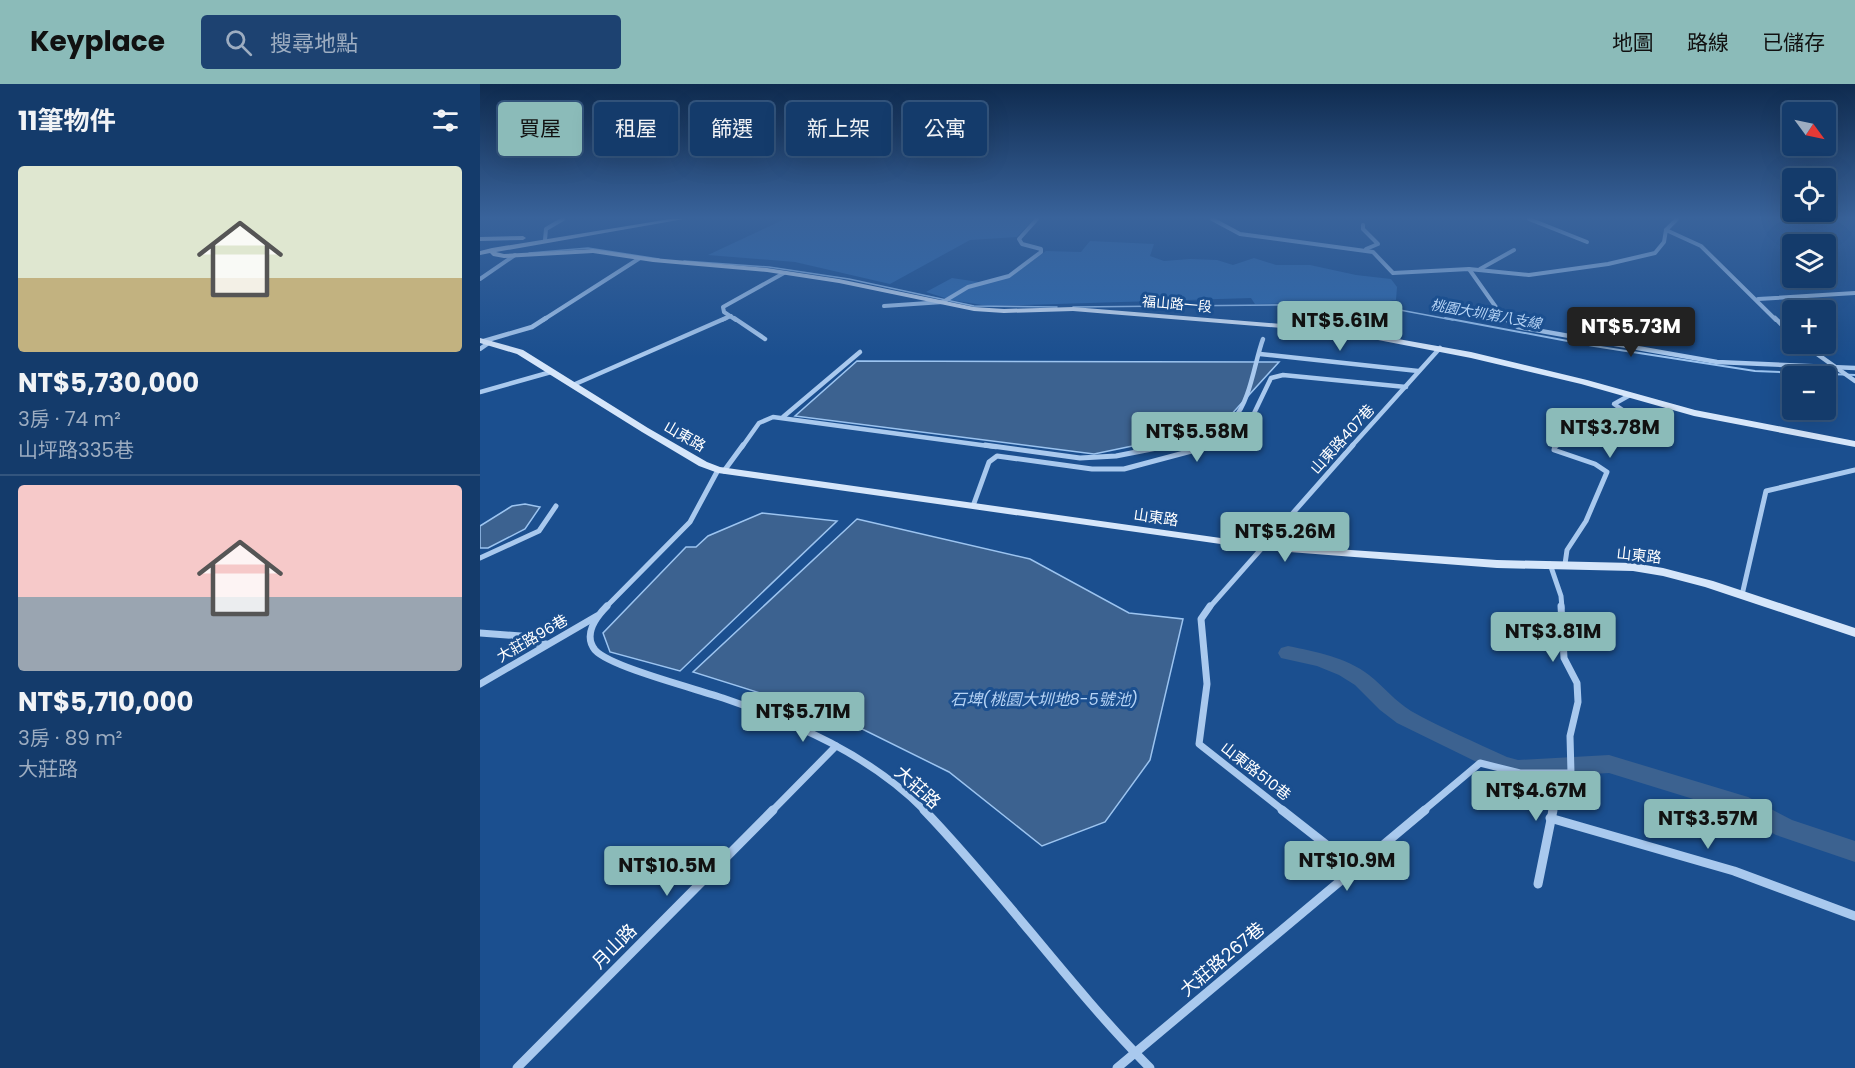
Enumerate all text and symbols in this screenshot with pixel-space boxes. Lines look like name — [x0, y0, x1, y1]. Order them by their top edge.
search box — [201, 15, 621, 69]
text: Keyplace — [30, 22, 165, 61]
icon: search — [222, 26, 255, 59]
text: 搜尋地點 — [270, 28, 358, 59]
text: 地圖 — [1612, 28, 1654, 57]
text: 路線 — [1687, 28, 1729, 57]
text: 已儲存 — [1762, 28, 1825, 57]
chip: 買屋 — [498, 102, 582, 156]
chip: 租屋 — [594, 102, 678, 156]
chip: 篩選 — [690, 102, 774, 156]
chip: 新上架 — [786, 102, 891, 156]
chip: 公寓 — [903, 102, 987, 156]
north arrow — [1782, 102, 1836, 156]
map controls — [1782, 102, 1836, 420]
text: 11筆物件 — [18, 103, 116, 139]
icon: filters — [429, 104, 462, 137]
button: locate — [1782, 168, 1836, 222]
icon: home — [186, 205, 294, 313]
button: layers — [1782, 234, 1836, 288]
street label: 福山路一段 — [1141, 291, 1213, 317]
water label: 桃園大圳第八支線 — [1429, 294, 1545, 334]
button: + — [1782, 300, 1836, 354]
pin: NT$5.61M — [1278, 301, 1402, 352]
text: NT$5.61M — [1291, 306, 1389, 334]
pin: NT$5.73M — [1569, 307, 1693, 358]
text: NT$5.73M — [1581, 312, 1681, 340]
text: NT$5,730,000 — [18, 365, 199, 401]
button: − — [1782, 366, 1836, 420]
street label: 山東路407巷 — [1305, 400, 1379, 478]
text: 3房 · 74 m² — [18, 405, 121, 433]
pin: NT$3.78M — [1548, 408, 1672, 459]
pin: NT$5.58M — [1135, 412, 1259, 463]
text: NT$3.78M — [1560, 413, 1660, 441]
street label: 山東路 — [660, 416, 710, 456]
text: NT$5.58M — [1146, 417, 1248, 445]
text: 山坪路335巷 — [18, 436, 134, 464]
street label: 山東路 — [1132, 503, 1180, 531]
pin: NT$5.26M — [1223, 512, 1347, 563]
text: NT$5.26M — [1234, 517, 1336, 545]
icon: home — [186, 524, 294, 632]
street label: 山東路 — [1616, 542, 1662, 568]
street label: 大莊路96巷 — [493, 609, 571, 667]
pin: NT$3.81M — [1491, 612, 1615, 663]
text: NT$3.81M — [1505, 617, 1601, 645]
text: NT$5,710,000 — [18, 684, 193, 720]
water label: 石埤(桃園大圳地8-5號池) — [950, 688, 1138, 711]
pin: NT$5.71M — [741, 692, 865, 743]
text: NT$5.71M — [755, 697, 851, 725]
text: 3房 · 89 m² — [18, 724, 122, 752]
street label: 山東路510巷 — [1217, 737, 1295, 805]
text: 大莊路 — [18, 755, 78, 783]
street label: 大莊路 — [890, 760, 946, 814]
pin: NT$4.67M — [1474, 771, 1598, 822]
text: NT$4.67M — [1486, 776, 1587, 804]
pin: NT$3.57M — [1646, 799, 1770, 850]
text: NT$3.57M — [1658, 804, 1758, 832]
pin: NT$10.9M — [1285, 841, 1409, 892]
pin: NT$10.5M — [605, 846, 729, 897]
text: NT$10.9M — [1299, 846, 1395, 874]
text: NT$10.5M — [618, 851, 716, 879]
street label: 大莊路267巷 — [1174, 916, 1270, 1002]
street label: 月山路 — [586, 918, 642, 974]

